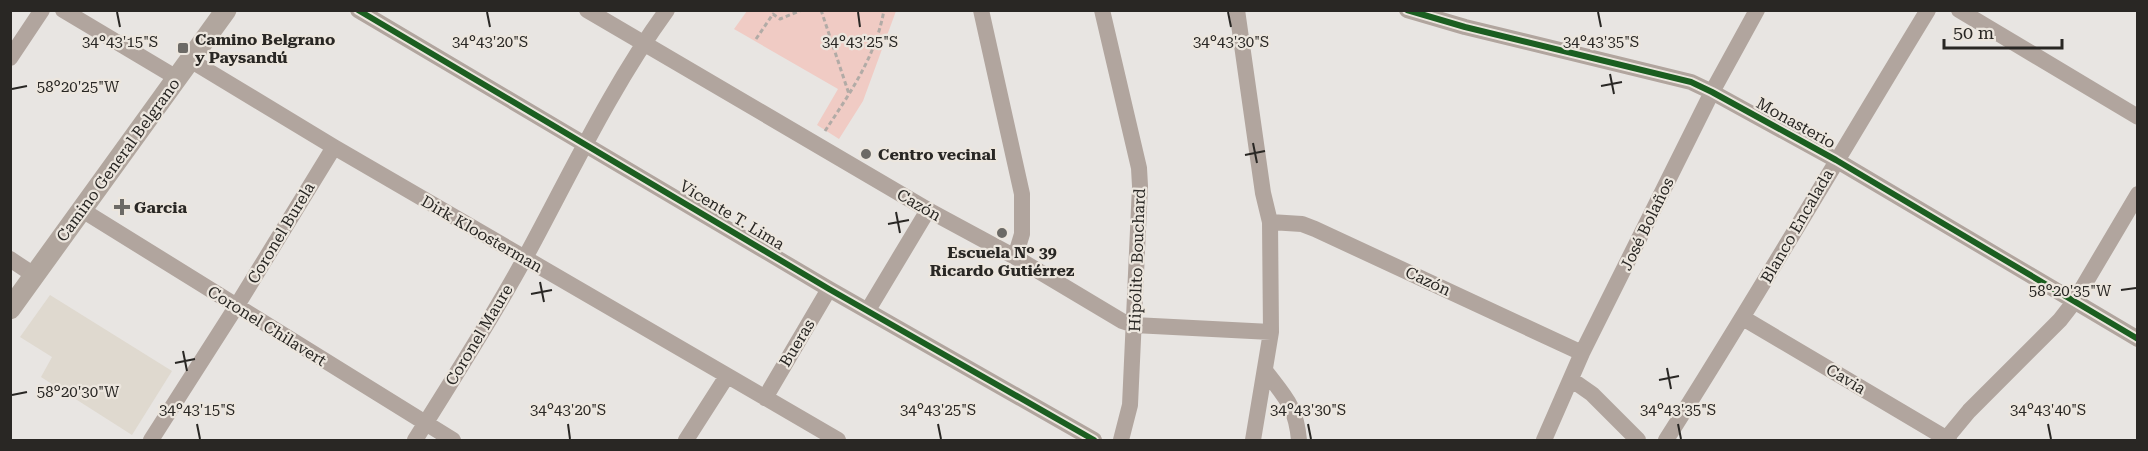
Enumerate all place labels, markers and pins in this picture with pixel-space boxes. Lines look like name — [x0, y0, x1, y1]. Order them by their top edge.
place label: Camino Belgrano y Paysandú — [195, 30, 335, 67]
marker: Camino Belgrano y Paysandú — [176, 41, 190, 55]
place label: Centro vecinal — [878, 145, 997, 164]
marker: Centro vecinal — [859, 147, 873, 161]
place label: Garcia — [134, 198, 188, 217]
marker: Garcia — [115, 200, 129, 214]
marker: Escuela Nº 39 Ricardo Gutiérrez — [995, 226, 1009, 240]
place label: Escuela Nº 39 Ricardo Gutiérrez — [930, 243, 1074, 280]

